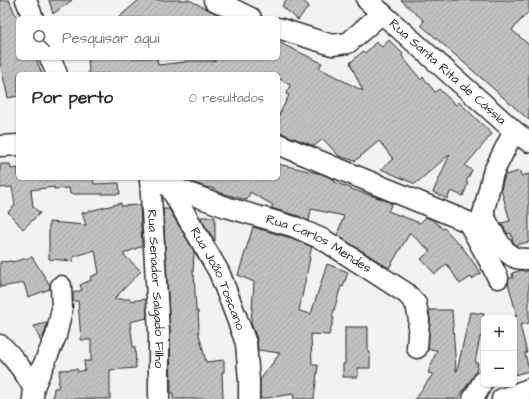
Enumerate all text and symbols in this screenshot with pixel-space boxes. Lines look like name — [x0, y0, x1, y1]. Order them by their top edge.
street label: Rua Santa Rita de Cássia — [385, 15, 510, 129]
search box — [16, 16, 280, 60]
icon: search — [30, 27, 52, 49]
text: Pesquisar aqui — [62, 28, 159, 49]
text: Por perto — [32, 86, 113, 110]
text: 0 resultados — [189, 89, 264, 107]
street label: Rua Senador Salgado Filho — [143, 209, 168, 369]
street label: Rua Carlos Mendes — [264, 210, 375, 278]
street label: Rua João Toscano — [186, 224, 250, 333]
map controls — [481, 315, 517, 387]
button: + — [481, 315, 517, 351]
button: − — [481, 351, 517, 387]

